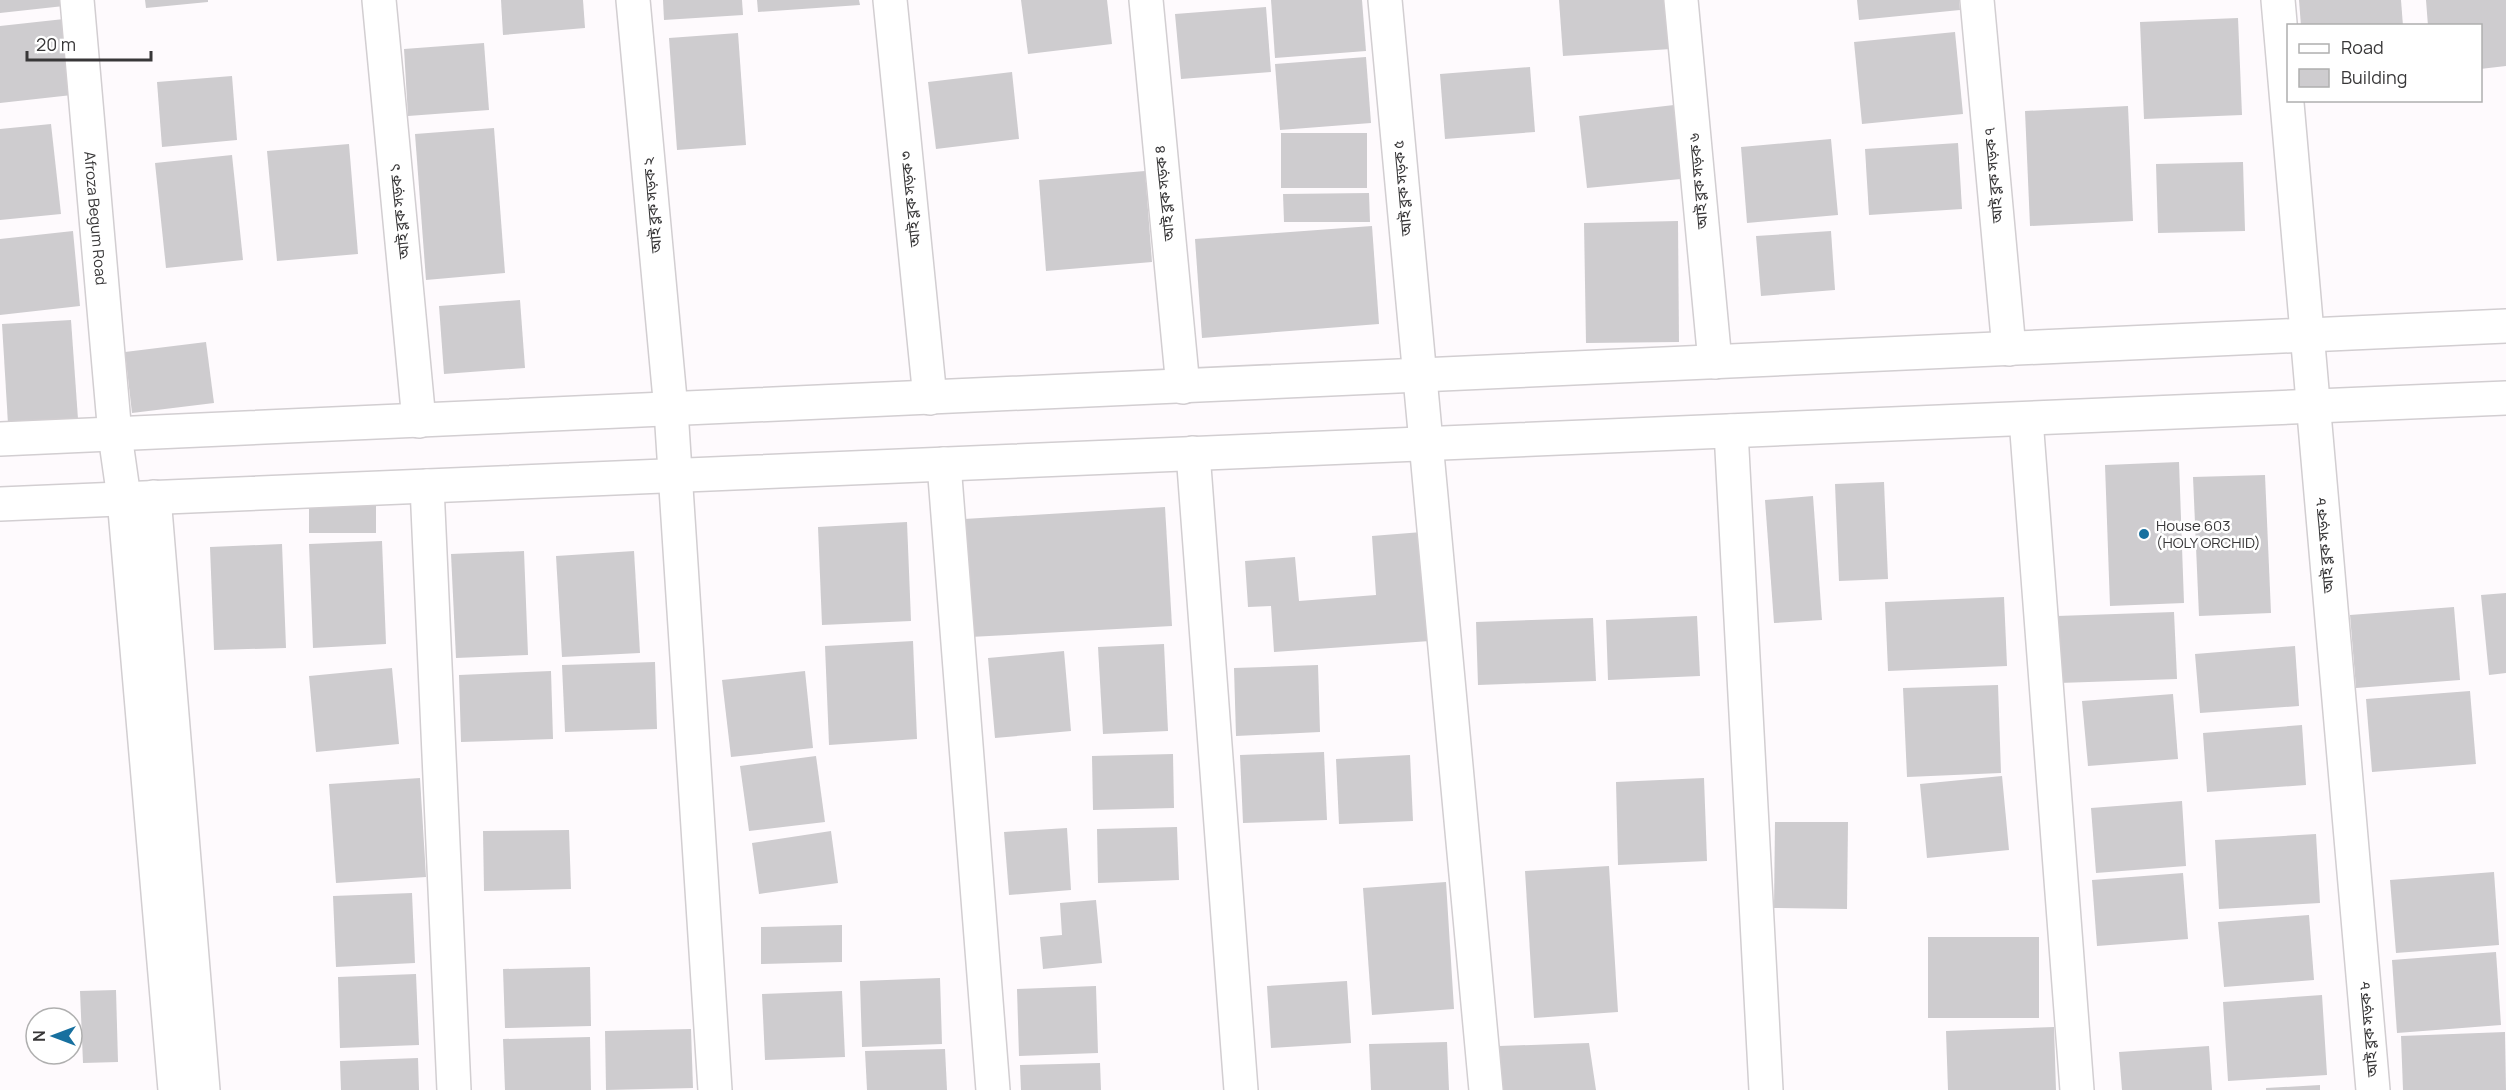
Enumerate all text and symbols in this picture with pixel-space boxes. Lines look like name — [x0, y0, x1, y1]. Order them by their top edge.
scale bar — [27, 24, 152, 62]
legend — [2287, 24, 2482, 102]
text: 20 m — [36, 32, 76, 56]
text: Road — [2341, 35, 2384, 59]
text: Building — [2341, 65, 2407, 89]
street label: আই ব্লক সড়ক ৭ — [1978, 126, 2008, 225]
street label: আই ব্লক সড়ক ৬ — [1683, 132, 1713, 231]
street label: আই ব্লক সড়ক ৫ — [1387, 139, 1417, 238]
street label: আই ব্লক সড়ক ৪ — [1149, 144, 1180, 243]
street label: Afroza Begum Road — [80, 150, 112, 286]
street label: আই ব্লক সড়ক ৩ — [895, 150, 926, 249]
street label: আই ব্লক সড়ক ২ — [637, 156, 667, 255]
street label: আই ব্লক সড়ক ১ — [384, 162, 415, 261]
street label: আই ব্লক সড়ক ৮ — [2309, 496, 2339, 595]
place label: House 603 (HOLY ORCHID) — [2156, 515, 2261, 553]
marker: House 603 (HOLY ORCHID) — [2137, 527, 2151, 541]
street label: আই ব্লক সড়ক ৮ — [2353, 980, 2383, 1079]
north arrow — [24, 1006, 84, 1066]
text: N — [28, 1030, 50, 1042]

